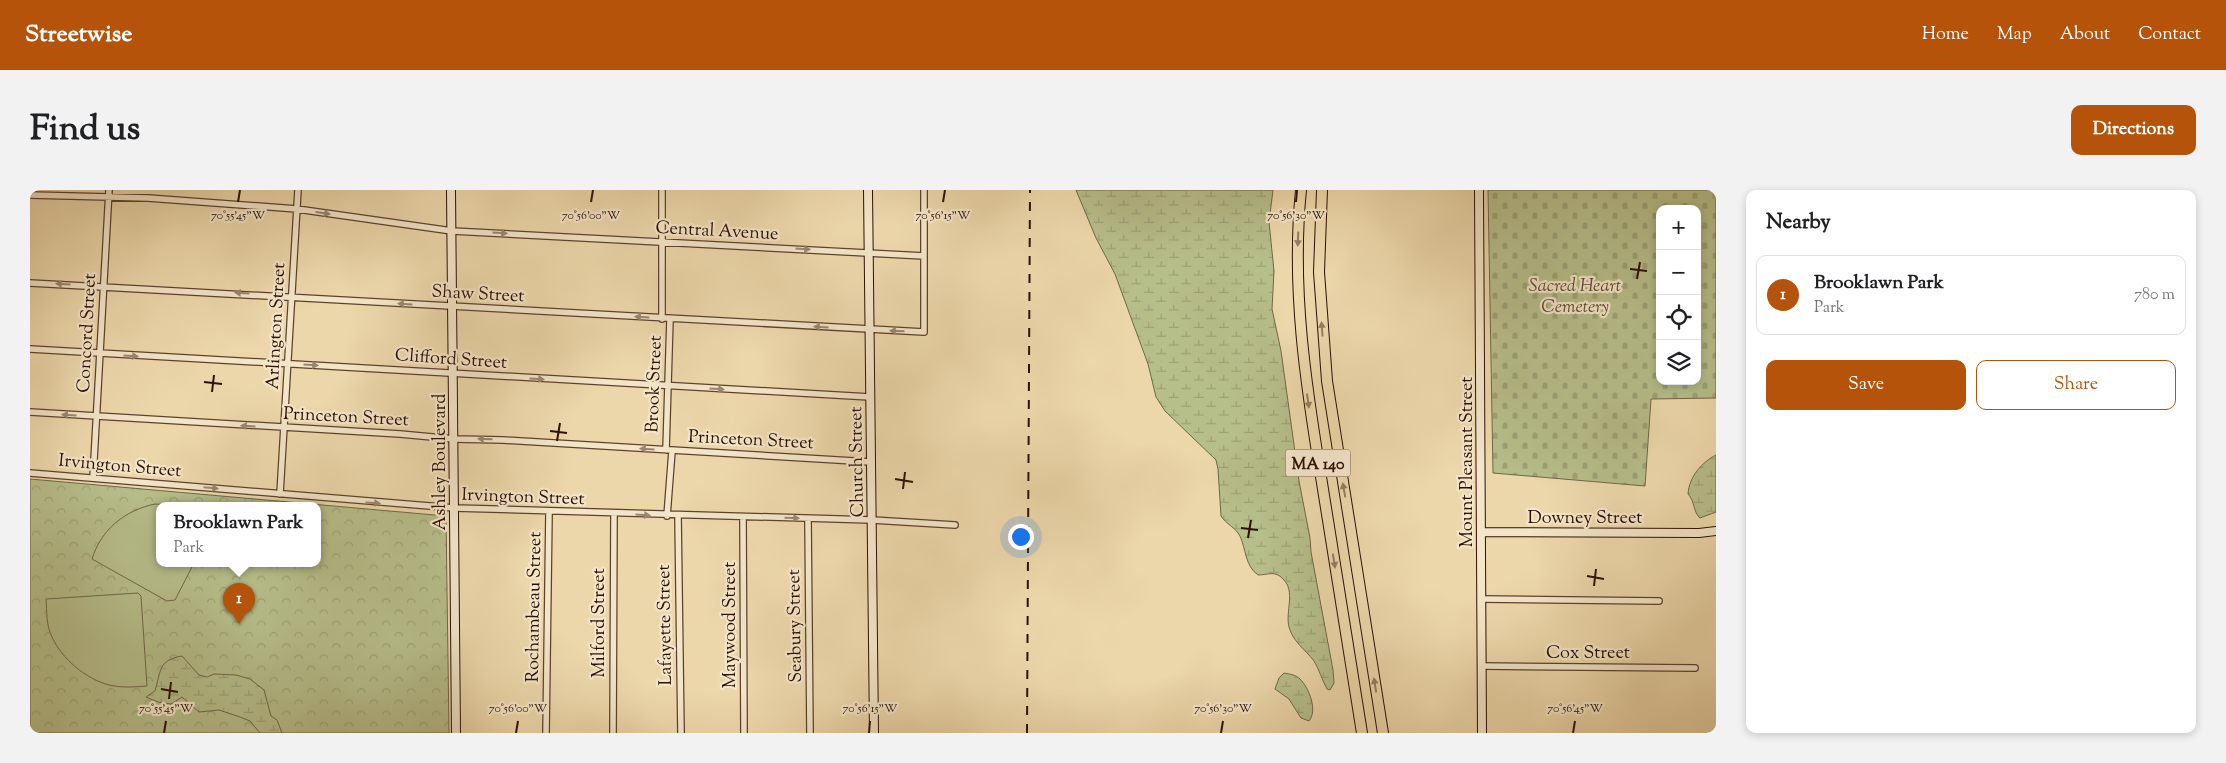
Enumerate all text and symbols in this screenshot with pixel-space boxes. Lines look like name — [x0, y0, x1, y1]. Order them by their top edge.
text: Streetwise — [25, 18, 132, 52]
text: Home — [1922, 22, 1969, 48]
text: Map — [1997, 22, 2032, 48]
text: About — [2060, 22, 2110, 48]
text: Contact — [2138, 22, 2201, 48]
text: Find us — [30, 105, 140, 156]
button: Directions — [2071, 105, 2196, 155]
map controls — [1656, 205, 1701, 385]
button: + — [1656, 205, 1701, 250]
text: 70°55'45"W — [211, 207, 266, 225]
text: 70°56'00"W — [562, 207, 621, 225]
text: 70°56'15"W — [916, 207, 971, 225]
text: 70°56'30"W — [1267, 207, 1325, 225]
text: Nearby — [1766, 208, 1831, 238]
one-way arrow — [315, 209, 331, 217]
street label: Central Avenue — [655, 216, 779, 248]
one-way arrow — [493, 229, 509, 237]
one-way arrow — [1293, 231, 1301, 247]
one-way arrow — [795, 245, 811, 253]
button: − — [1656, 250, 1701, 295]
street label: Arlington Street — [261, 262, 293, 390]
text: Brooklawn Park — [1814, 270, 1944, 297]
street label: Concord Street — [72, 273, 104, 393]
park label: Sacred Heart Cemetery — [1529, 274, 1622, 321]
one-way arrow — [54, 280, 70, 288]
street label: Shaw Street — [431, 280, 525, 310]
text: 1 — [1780, 284, 1786, 307]
text: 780 m — [2134, 284, 2175, 307]
one-way arrow — [234, 289, 250, 297]
button: locate — [1656, 295, 1701, 340]
text: Park — [1814, 297, 1845, 320]
one-way arrow — [396, 300, 412, 308]
one-way arrow — [633, 313, 649, 321]
one-way arrow — [1318, 321, 1326, 337]
one-way arrow — [813, 323, 829, 331]
one-way arrow — [889, 327, 905, 335]
street label: Brook Street — [640, 335, 670, 433]
button: layers — [1656, 340, 1701, 385]
street label: Clifford Street — [394, 343, 508, 377]
one-way arrow — [123, 352, 139, 360]
button: Save — [1766, 360, 1966, 410]
button: Share — [1976, 360, 2176, 410]
one-way arrow — [303, 361, 319, 369]
one-way arrow — [529, 375, 545, 383]
street label: Mount Pleasant Street — [1455, 377, 1481, 547]
one-way arrow — [710, 385, 726, 393]
one-way arrow — [1305, 393, 1313, 409]
street label: Ashley Boulevard — [428, 394, 454, 530]
street label: Princeton Street — [282, 402, 409, 434]
street label: Church Street — [844, 406, 872, 518]
one-way arrow — [60, 410, 76, 418]
one-way arrow — [240, 421, 256, 429]
street label: Princeton Street — [687, 425, 814, 457]
one-way arrow — [477, 435, 493, 443]
one-way arrow — [639, 445, 655, 453]
street label: Irvington Street — [57, 449, 182, 485]
road number: MA 140 — [1286, 450, 1350, 476]
one-way arrow — [1339, 482, 1347, 498]
street label: Irvington Street — [461, 483, 585, 513]
one-way arrow — [203, 485, 219, 493]
one-way arrow — [365, 499, 381, 507]
popup — [156, 502, 321, 567]
street label: Downey Street — [1528, 506, 1642, 532]
text: Brooklawn Park — [174, 510, 303, 537]
one-way arrow — [635, 511, 651, 519]
one-way arrow — [784, 515, 800, 523]
your location — [1008, 524, 1034, 550]
street label: Rochambeau Street — [521, 531, 549, 683]
text: Park — [174, 537, 204, 560]
one-way arrow — [1330, 553, 1338, 569]
street label: Maywood Street — [718, 562, 744, 688]
street label: Lafayette Street — [652, 564, 680, 686]
street label: Milford Street — [587, 568, 613, 678]
street label: Seabury Street — [782, 569, 810, 683]
pin: 1 — [223, 583, 255, 624]
street label: Cox Street — [1546, 641, 1630, 667]
one-way arrow — [1371, 677, 1379, 693]
text: 70°55'45"W — [139, 700, 194, 718]
text: 70°56'00"W — [489, 700, 548, 718]
text: 70°56'15"W — [843, 700, 898, 718]
text: 70°56'30"W — [1194, 700, 1252, 718]
text: 70°56'45"W — [1547, 700, 1604, 718]

